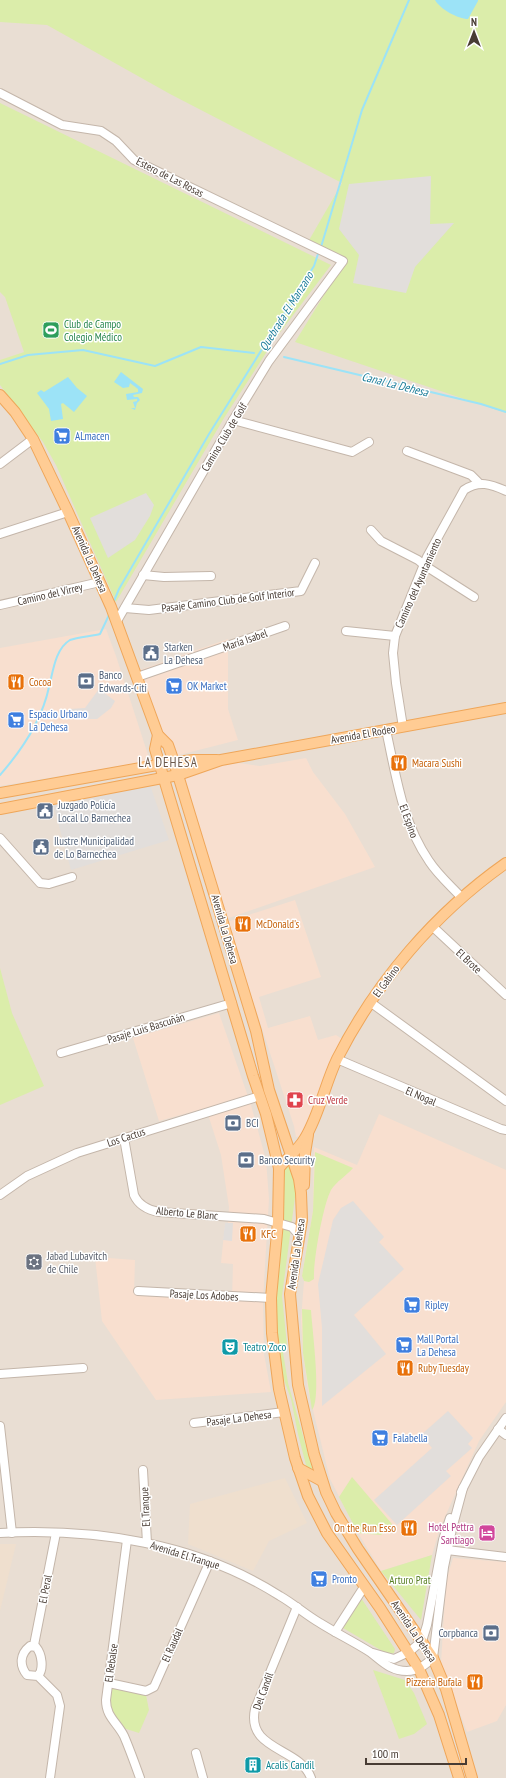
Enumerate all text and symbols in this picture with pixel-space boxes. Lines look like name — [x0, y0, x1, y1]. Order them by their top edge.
north arrow — [454, 12, 494, 52]
text: N — [471, 15, 477, 29]
street label: Estero de Las Rosas — [134, 154, 206, 200]
water label: Quebrada El Manzano — [256, 268, 317, 353]
place label: Club de Campo Colegio Médico — [64, 317, 122, 344]
sports icon: Club de Campo Colegio Médico — [41, 320, 61, 340]
water label: Canal La Dehesa — [360, 368, 431, 400]
street label: Camino Club de Golf — [198, 399, 251, 474]
supermarket icon: ALmacen — [52, 426, 72, 446]
place label: ALmacen — [75, 429, 109, 443]
street label: Avenida La Dehesa — [69, 524, 111, 594]
street label: Camino del Ayuntamiento — [392, 535, 444, 630]
street label: Camino del Virrey — [16, 579, 85, 608]
street label: Pasaje Camino Club de Golf Interior — [161, 585, 295, 615]
street label: María Isabel — [221, 626, 269, 654]
place label: Starken La Dehesa — [164, 640, 203, 667]
public building icon: Starken La Dehesa — [141, 643, 161, 663]
place label: Banco Edwards-Citi — [99, 668, 147, 695]
bank icon: Banco Edwards-Citi — [76, 671, 96, 691]
restaurant icon: Cocoa — [6, 672, 26, 692]
place label: Cocoa — [29, 675, 51, 689]
supermarket icon: OK Market — [164, 676, 184, 696]
place label: OK Market — [187, 679, 227, 693]
place label: Espacio Urbano La Dehesa — [29, 707, 88, 734]
supermarket icon: Espacio Urbano La Dehesa — [6, 710, 26, 730]
street label: Avenida El Rodeo — [329, 721, 397, 747]
restaurant icon: Macara Sushi — [389, 753, 409, 773]
district label: LA DEHESA — [138, 754, 198, 771]
place label: Macara Sushi — [412, 756, 462, 770]
place label: Juzgado Policía Local Lo Barnechea — [57, 798, 131, 825]
public building icon: Juzgado Policía Local Lo Barnechea — [35, 801, 55, 821]
street label: El Espino — [396, 802, 422, 840]
place label: Ilustre Municipalidad de Lo Barnechea — [54, 834, 134, 861]
public building icon: Ilustre Municipalidad de Lo Barnechea — [31, 837, 51, 857]
street label: Avenida La Dehesa — [208, 893, 242, 965]
restaurant icon: McDonald's — [233, 914, 253, 934]
place label: McDonald's — [256, 917, 299, 931]
street label: El Brote — [453, 946, 485, 977]
street label: El Gabino — [370, 962, 402, 1000]
street label: Pasaje Luis Bascuñán — [106, 1010, 187, 1046]
street label: El Nogal — [404, 1083, 439, 1109]
pharmacy icon: Cruz Verde — [285, 1090, 305, 1110]
place label: Cruz Verde — [308, 1093, 348, 1107]
bank icon: BCI — [223, 1113, 243, 1133]
place label: BCI — [246, 1116, 259, 1130]
street label: Los Cactus — [105, 1124, 147, 1150]
bank icon: Banco Security — [236, 1150, 256, 1170]
place label: Banco Security — [259, 1153, 315, 1167]
street label: Alberto Le Blanc — [155, 1203, 219, 1223]
street label: Avenida La Dehesa — [284, 1218, 308, 1290]
restaurant icon: KFC — [238, 1224, 258, 1244]
place label: KFC — [261, 1227, 276, 1241]
place label: Jabad Lubavitch de Chile — [46, 1249, 107, 1276]
synagogue icon: Jabad Lubavitch de Chile — [24, 1252, 44, 1272]
street label: Pasaje Los Adobes — [169, 1286, 239, 1304]
supermarket icon: Ripley — [402, 1295, 422, 1315]
place label: Ripley — [425, 1298, 449, 1312]
place label: Mall Portal La Dehesa — [417, 1332, 459, 1359]
supermarket icon: Mall Portal La Dehesa — [394, 1335, 414, 1355]
theatre icon: Teatro Zoco — [220, 1337, 240, 1357]
place label: Teatro Zoco — [243, 1340, 287, 1354]
restaurant icon: Ruby Tuesday — [395, 1358, 415, 1378]
place label: Ruby Tuesday — [418, 1361, 470, 1375]
street label: Pasaje La Dehesa — [206, 1407, 272, 1429]
supermarket icon: Falabella — [370, 1428, 390, 1448]
place label: Falabella — [393, 1431, 428, 1445]
street label: El Tranque — [137, 1486, 153, 1527]
restaurant icon: On the Run Esso — [399, 1518, 419, 1538]
place label: Hotel Pettra Santiago — [428, 1520, 474, 1547]
place label: On the Run Esso — [334, 1521, 396, 1535]
hotel icon: Hotel Pettra Santiago — [477, 1523, 497, 1543]
street label: Avenida El Tranque — [149, 1538, 222, 1572]
supermarket icon: Pronto — [309, 1569, 329, 1589]
place label: Pronto — [332, 1572, 357, 1586]
street label: El Peral — [35, 1573, 55, 1604]
park label: Arturo Prat — [389, 1573, 431, 1587]
street label: Avenida La Dehesa — [388, 1598, 440, 1664]
bank icon: Corpbanca — [481, 1623, 501, 1643]
street label: El Raudal — [158, 1625, 186, 1664]
place label: Corpbanca — [438, 1626, 478, 1640]
street label: El Rebalse — [101, 1642, 121, 1683]
street label: Del Candil — [250, 1670, 276, 1712]
restaurant icon: Pizzeria Bufala — [465, 1672, 485, 1692]
place label: Pizzeria Bufala — [406, 1675, 462, 1689]
scale bar — [366, 1740, 466, 1766]
text: 100 m — [372, 1746, 399, 1761]
building icon: Acalis Candil — [243, 1755, 263, 1775]
place label: Acalis Candil — [266, 1758, 315, 1772]

